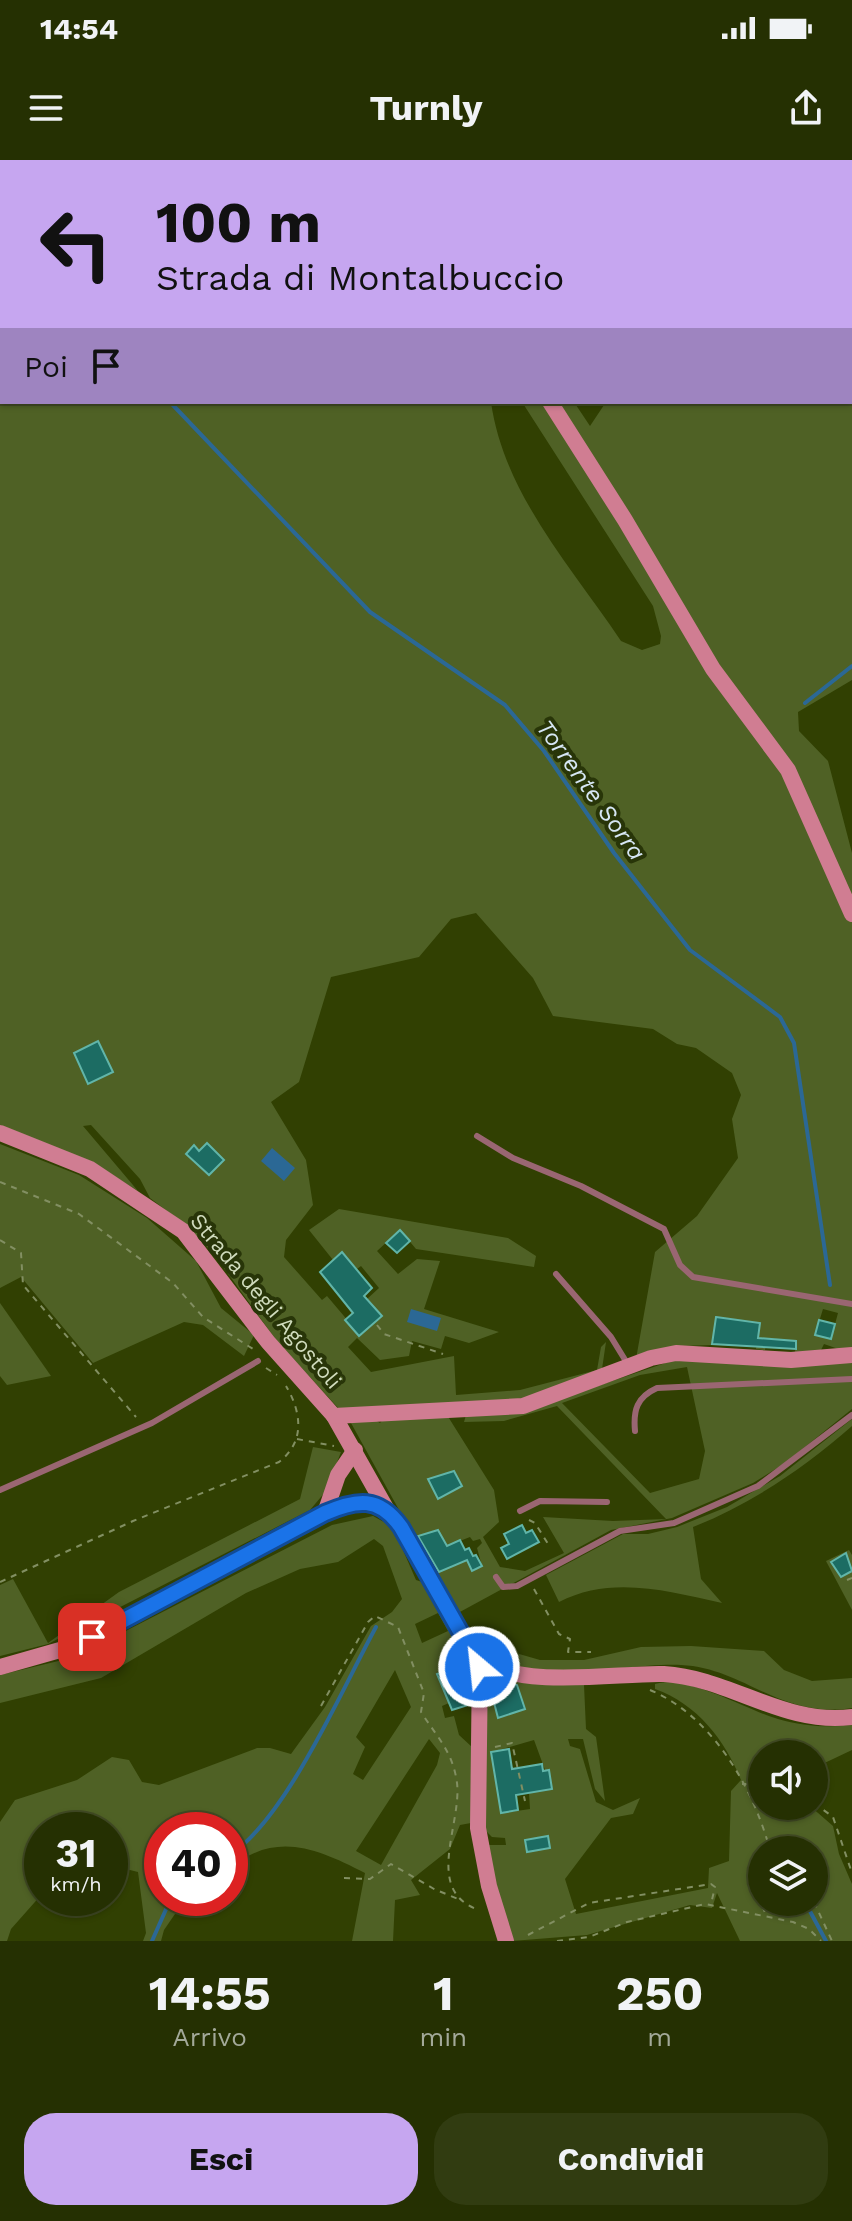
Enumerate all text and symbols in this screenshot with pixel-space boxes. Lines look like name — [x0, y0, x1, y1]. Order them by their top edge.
text: 14:54 — [40, 11, 118, 46]
icon: menu — [24, 86, 68, 130]
icon: share — [784, 86, 828, 130]
text: Turnly — [370, 87, 482, 129]
text: 100 m — [156, 190, 321, 256]
icon: left — [24, 192, 128, 296]
text: Strada di Montalbuccio — [156, 257, 564, 299]
icon: arrive — [84, 344, 128, 388]
text: Poi — [24, 349, 68, 384]
water label: Torrente Sorra — [531, 714, 651, 866]
street label: Strada degli Agostoli — [185, 1208, 347, 1394]
pin — [58, 1603, 126, 1671]
icon: arrive — [70, 1615, 114, 1659]
position arrow — [437, 1625, 521, 1709]
map controls — [748, 1740, 828, 1916]
button: sound — [748, 1740, 828, 1820]
speed limit sign: 40 — [144, 1812, 248, 1916]
text: 31 — [56, 1830, 96, 1877]
button: layers — [748, 1836, 828, 1916]
text: km/h — [50, 1872, 102, 1896]
text: 14:55 — [149, 1965, 271, 2022]
text: 1 — [433, 1965, 454, 2022]
text: 250 — [616, 1965, 703, 2022]
text: Arrivo — [173, 2022, 247, 2052]
text: min — [419, 2022, 467, 2052]
text: m — [647, 2022, 672, 2052]
button: Esci — [24, 2113, 418, 2205]
button: Condividi — [434, 2113, 828, 2205]

